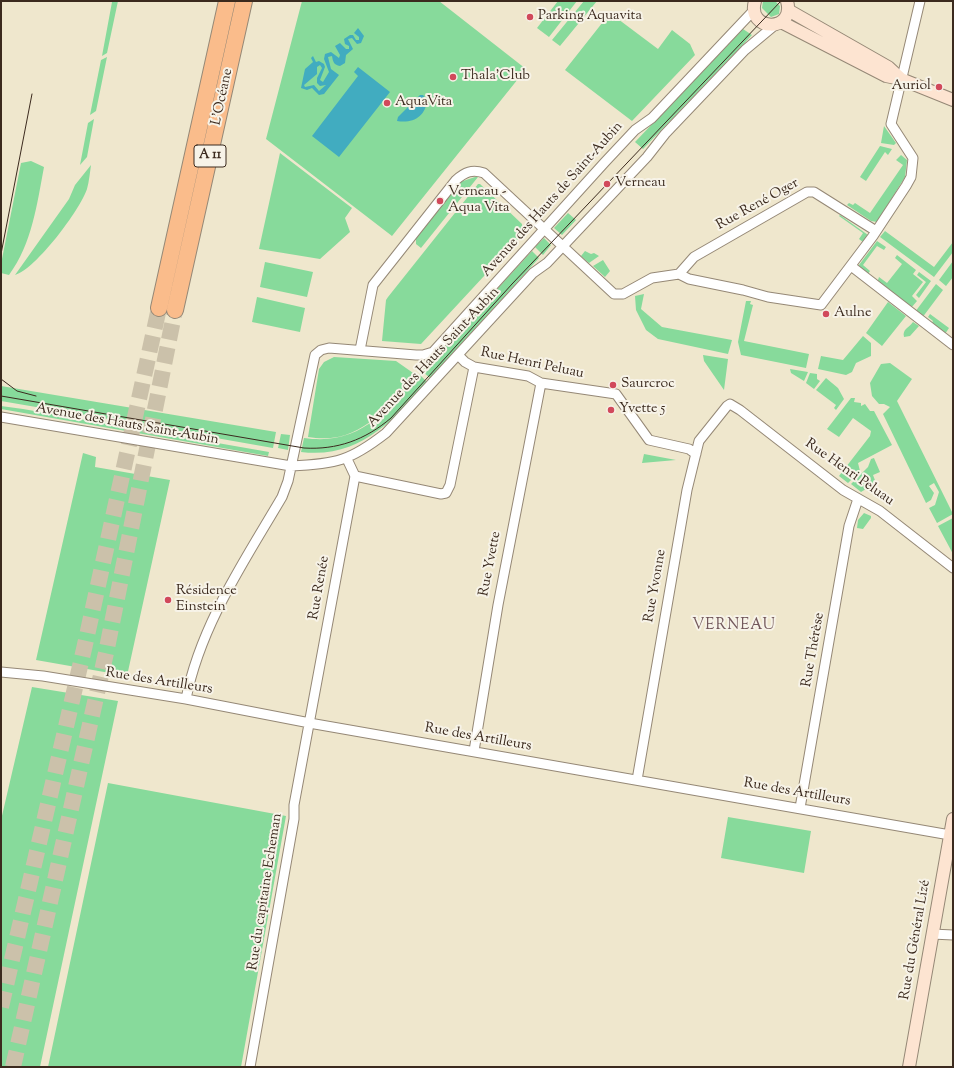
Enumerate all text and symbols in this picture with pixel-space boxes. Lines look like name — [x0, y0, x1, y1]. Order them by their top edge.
place label: Parking Aquavita — [538, 9, 642, 25]
marker: Parking Aquavita — [525, 12, 535, 22]
street label: L’Océane — [209, 67, 237, 127]
place label: Thala'Club — [461, 69, 530, 85]
marker: Thala'Club — [448, 72, 458, 82]
place label: Auriol — [891, 79, 931, 95]
marker: Auriol — [934, 82, 944, 92]
place label: AquaVita — [395, 95, 452, 111]
marker: AquaVita — [382, 98, 392, 108]
street label: Avenue des Hauts de Saint-Aubin — [479, 119, 627, 281]
road number: A 11 — [194, 145, 226, 167]
street label: Rue René Oger — [714, 175, 802, 235]
place label: Verneau — [615, 176, 666, 192]
marker: Verneau — [602, 179, 612, 189]
place label: Verneau - Aqua Vita — [448, 185, 509, 218]
marker: Verneau - Aqua Vita — [435, 196, 445, 206]
street label: Avenue des Hauts Saint-Aubin — [365, 284, 503, 432]
place label: Aulne — [834, 306, 872, 322]
marker: Aulne — [821, 309, 831, 319]
street label: Rue Henri Peluau — [479, 345, 585, 383]
place label: Saurcroc — [621, 377, 674, 393]
marker: Saurcroc — [608, 380, 618, 390]
street label: Avenue des Hauts Saint-Aubin — [34, 401, 220, 449]
place label: Yvette 5 — [619, 402, 665, 418]
marker: Yvette 5 — [606, 405, 616, 415]
street label: Rue Henri Peluau — [801, 436, 897, 510]
street label: Rue Yvette — [476, 530, 506, 598]
street label: Rue Yvonne — [641, 548, 671, 624]
street label: Rue Renée — [306, 555, 334, 621]
place label: Résidence Einstein — [176, 584, 237, 616]
marker: Résidence Einstein — [163, 595, 173, 605]
street label: Rue Thérèse — [799, 611, 829, 689]
district label: VERNEAU — [692, 617, 776, 635]
street label: Rue des Artilleurs — [104, 665, 214, 699]
street label: Rue des Artilleurs — [423, 720, 533, 756]
street label: Rue des Artilleurs — [742, 775, 852, 811]
street label: Rue du capitaine Echeman — [245, 812, 287, 972]
street label: Rue du Général Lizé — [897, 879, 935, 1001]

